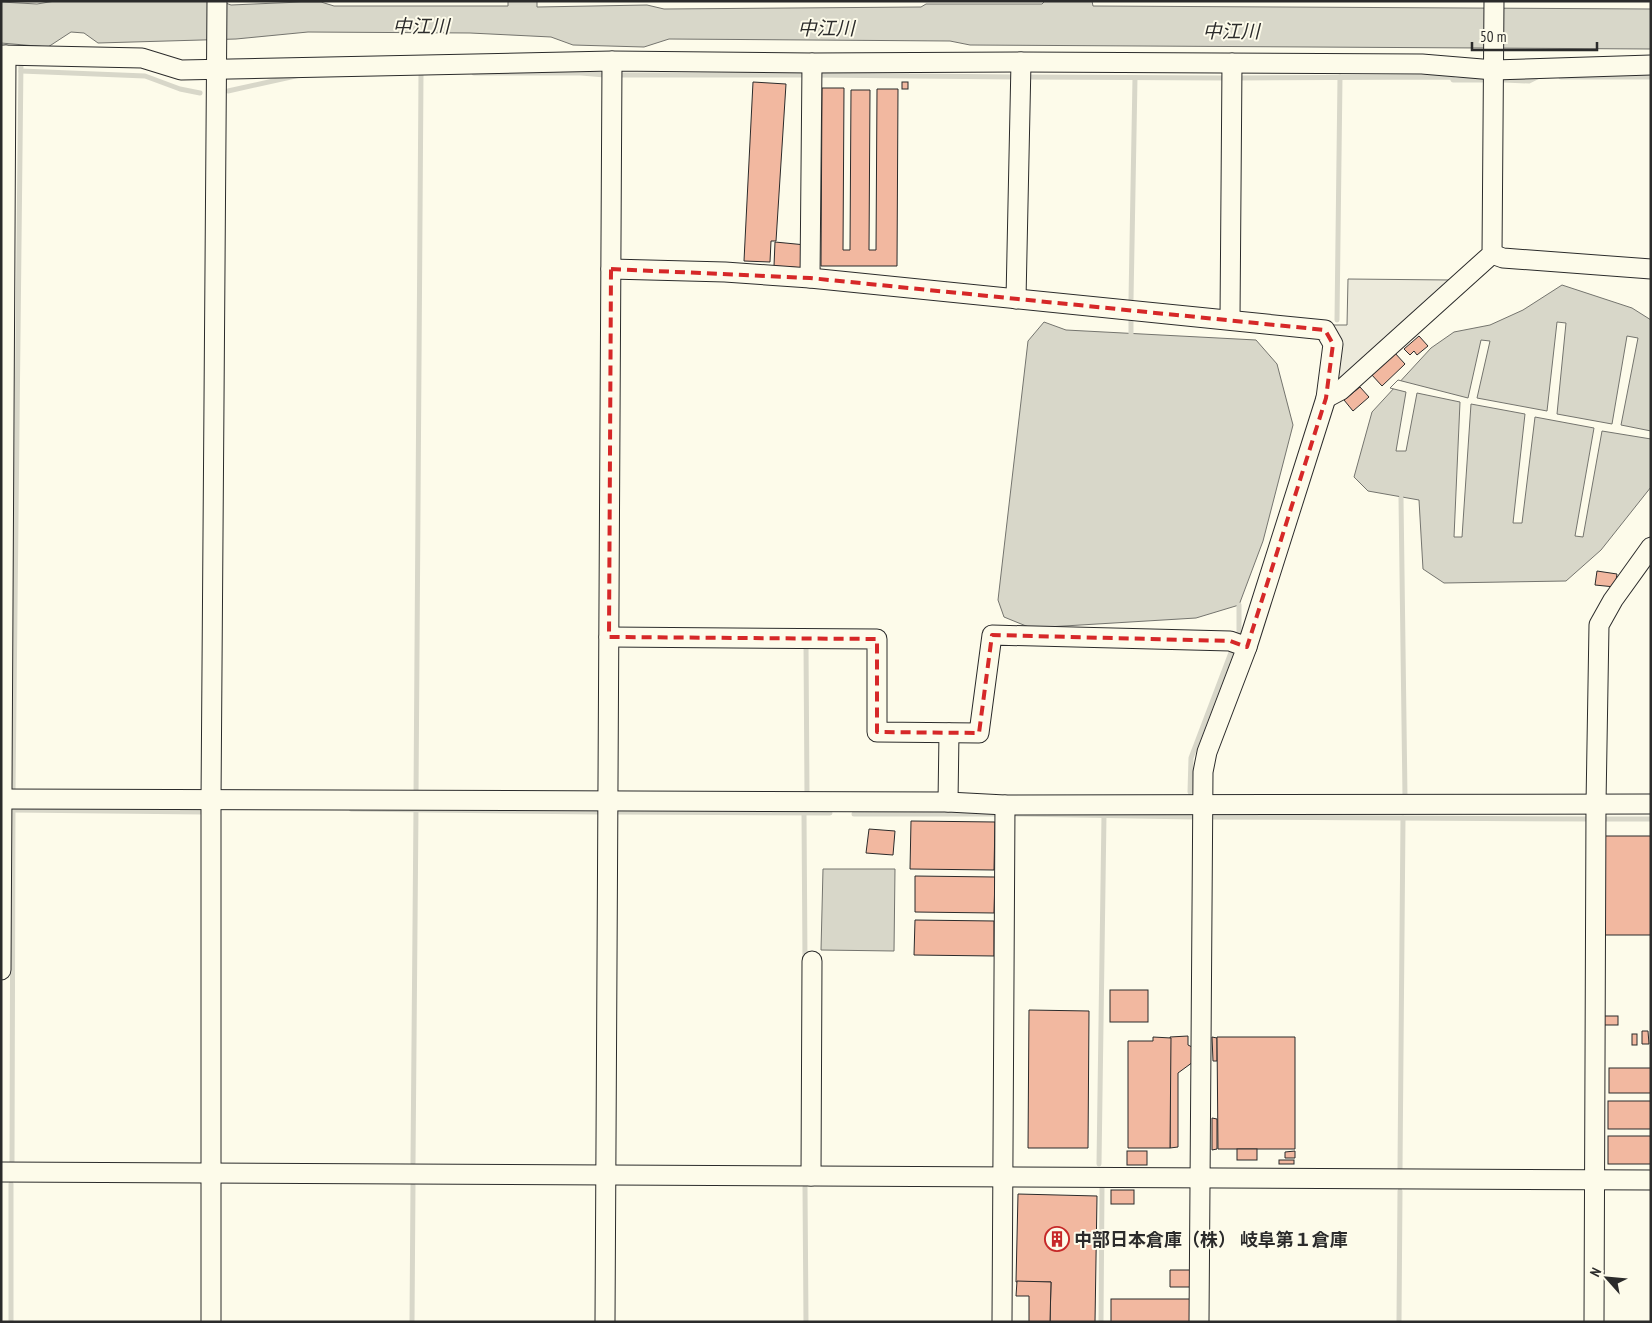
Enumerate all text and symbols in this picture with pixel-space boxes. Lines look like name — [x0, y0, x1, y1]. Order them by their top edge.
water label: 中江川 — [392, 14, 451, 38]
water label: 中江川 — [797, 16, 856, 40]
water label: 中江川 — [1202, 19, 1261, 43]
scale bar — [1472, 20, 1597, 52]
text: 50 m — [1480, 27, 1506, 46]
building icon: 中部日本倉庫（株） 岐阜第１倉庫 — [1044, 1226, 1070, 1252]
place label: 中部日本倉庫（株） 岐阜第１倉庫 — [1074, 1228, 1348, 1251]
north arrow — [1582, 1253, 1632, 1303]
text: N — [1586, 1265, 1605, 1280]

